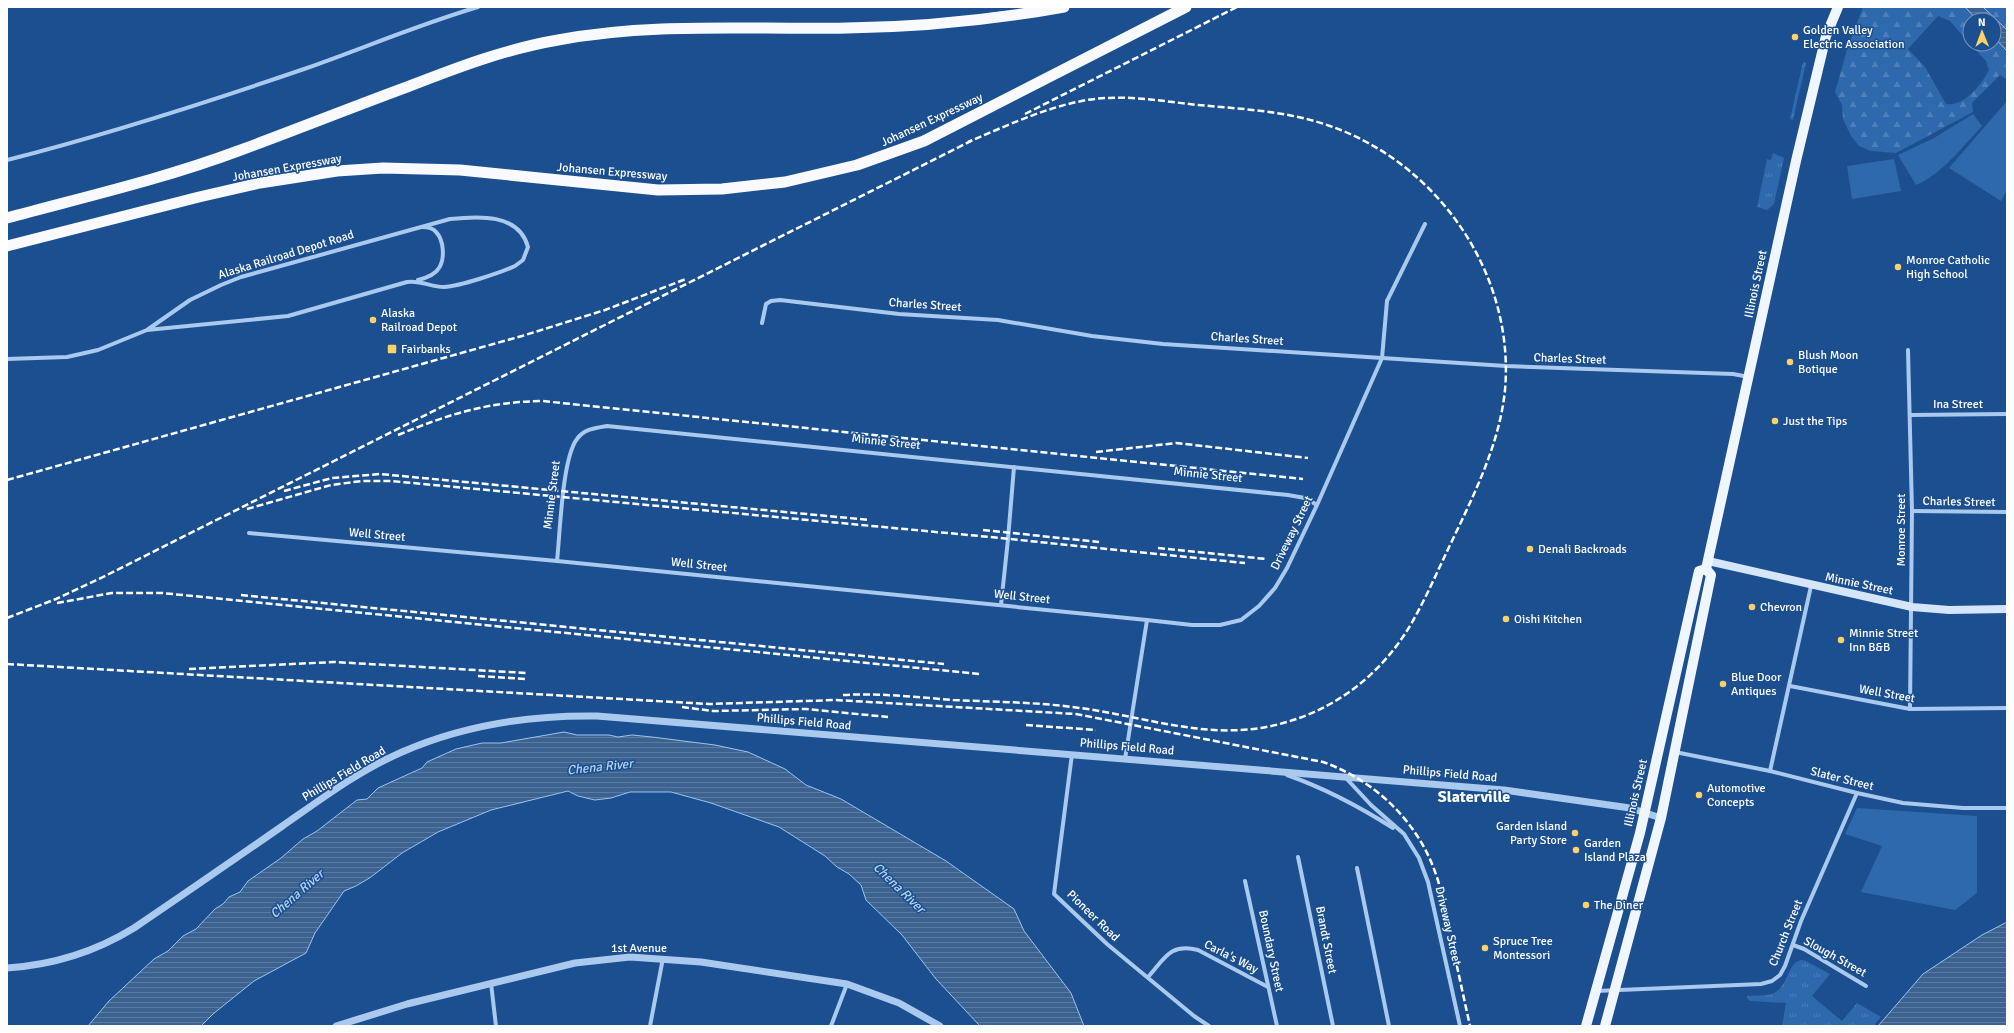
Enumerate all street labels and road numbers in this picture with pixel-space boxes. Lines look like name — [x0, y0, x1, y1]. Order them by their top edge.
street label: Johansen Expressway — [879, 90, 986, 150]
street label: Johansen Expressway — [231, 151, 343, 185]
street label: Johansen Expressway — [556, 160, 668, 184]
street label: Alaska Railroad Depot Road — [216, 227, 356, 283]
street label: Illinois Street — [1742, 249, 1770, 319]
street label: Charles Street — [888, 295, 962, 315]
street label: Charles Street — [1210, 329, 1284, 349]
street label: Charles Street — [1533, 350, 1607, 368]
street label: Ina Street — [1933, 397, 1983, 412]
street label: Minnie Street — [851, 431, 921, 453]
street label: Minnie Street — [540, 460, 564, 530]
street label: Minnie Street — [1173, 464, 1243, 486]
street label: Driveway Street — [1268, 493, 1316, 573]
street label: Monroe Street — [1894, 494, 1909, 566]
street label: Charles Street — [1922, 494, 1996, 510]
street label: Well Street — [348, 525, 406, 545]
street label: Well Street — [670, 555, 728, 575]
street label: Minnie Street — [1824, 569, 1894, 599]
street label: Well Street — [993, 587, 1051, 607]
street label: Well Street — [1858, 682, 1916, 706]
street label: Phillips Field Road — [756, 710, 852, 734]
street label: Phillips Field Road — [1079, 735, 1175, 759]
street label: Phillips Field Road — [300, 743, 388, 805]
street label: Illinois Street — [1621, 758, 1651, 828]
street label: Phillips Field Road — [1402, 762, 1498, 786]
street label: Slater Street — [1809, 764, 1875, 794]
street label: Driveway Street — [1432, 885, 1464, 967]
street label: Pioneer Road — [1063, 887, 1123, 945]
street label: Church Street — [1766, 897, 1806, 969]
street label: Brandt Street — [1312, 905, 1340, 975]
street label: Boundary Street — [1255, 909, 1287, 993]
street label: Slough Street — [1801, 934, 1869, 980]
street label: Carla's Way — [1201, 937, 1261, 977]
street label: 1st Avenue — [611, 941, 667, 956]

